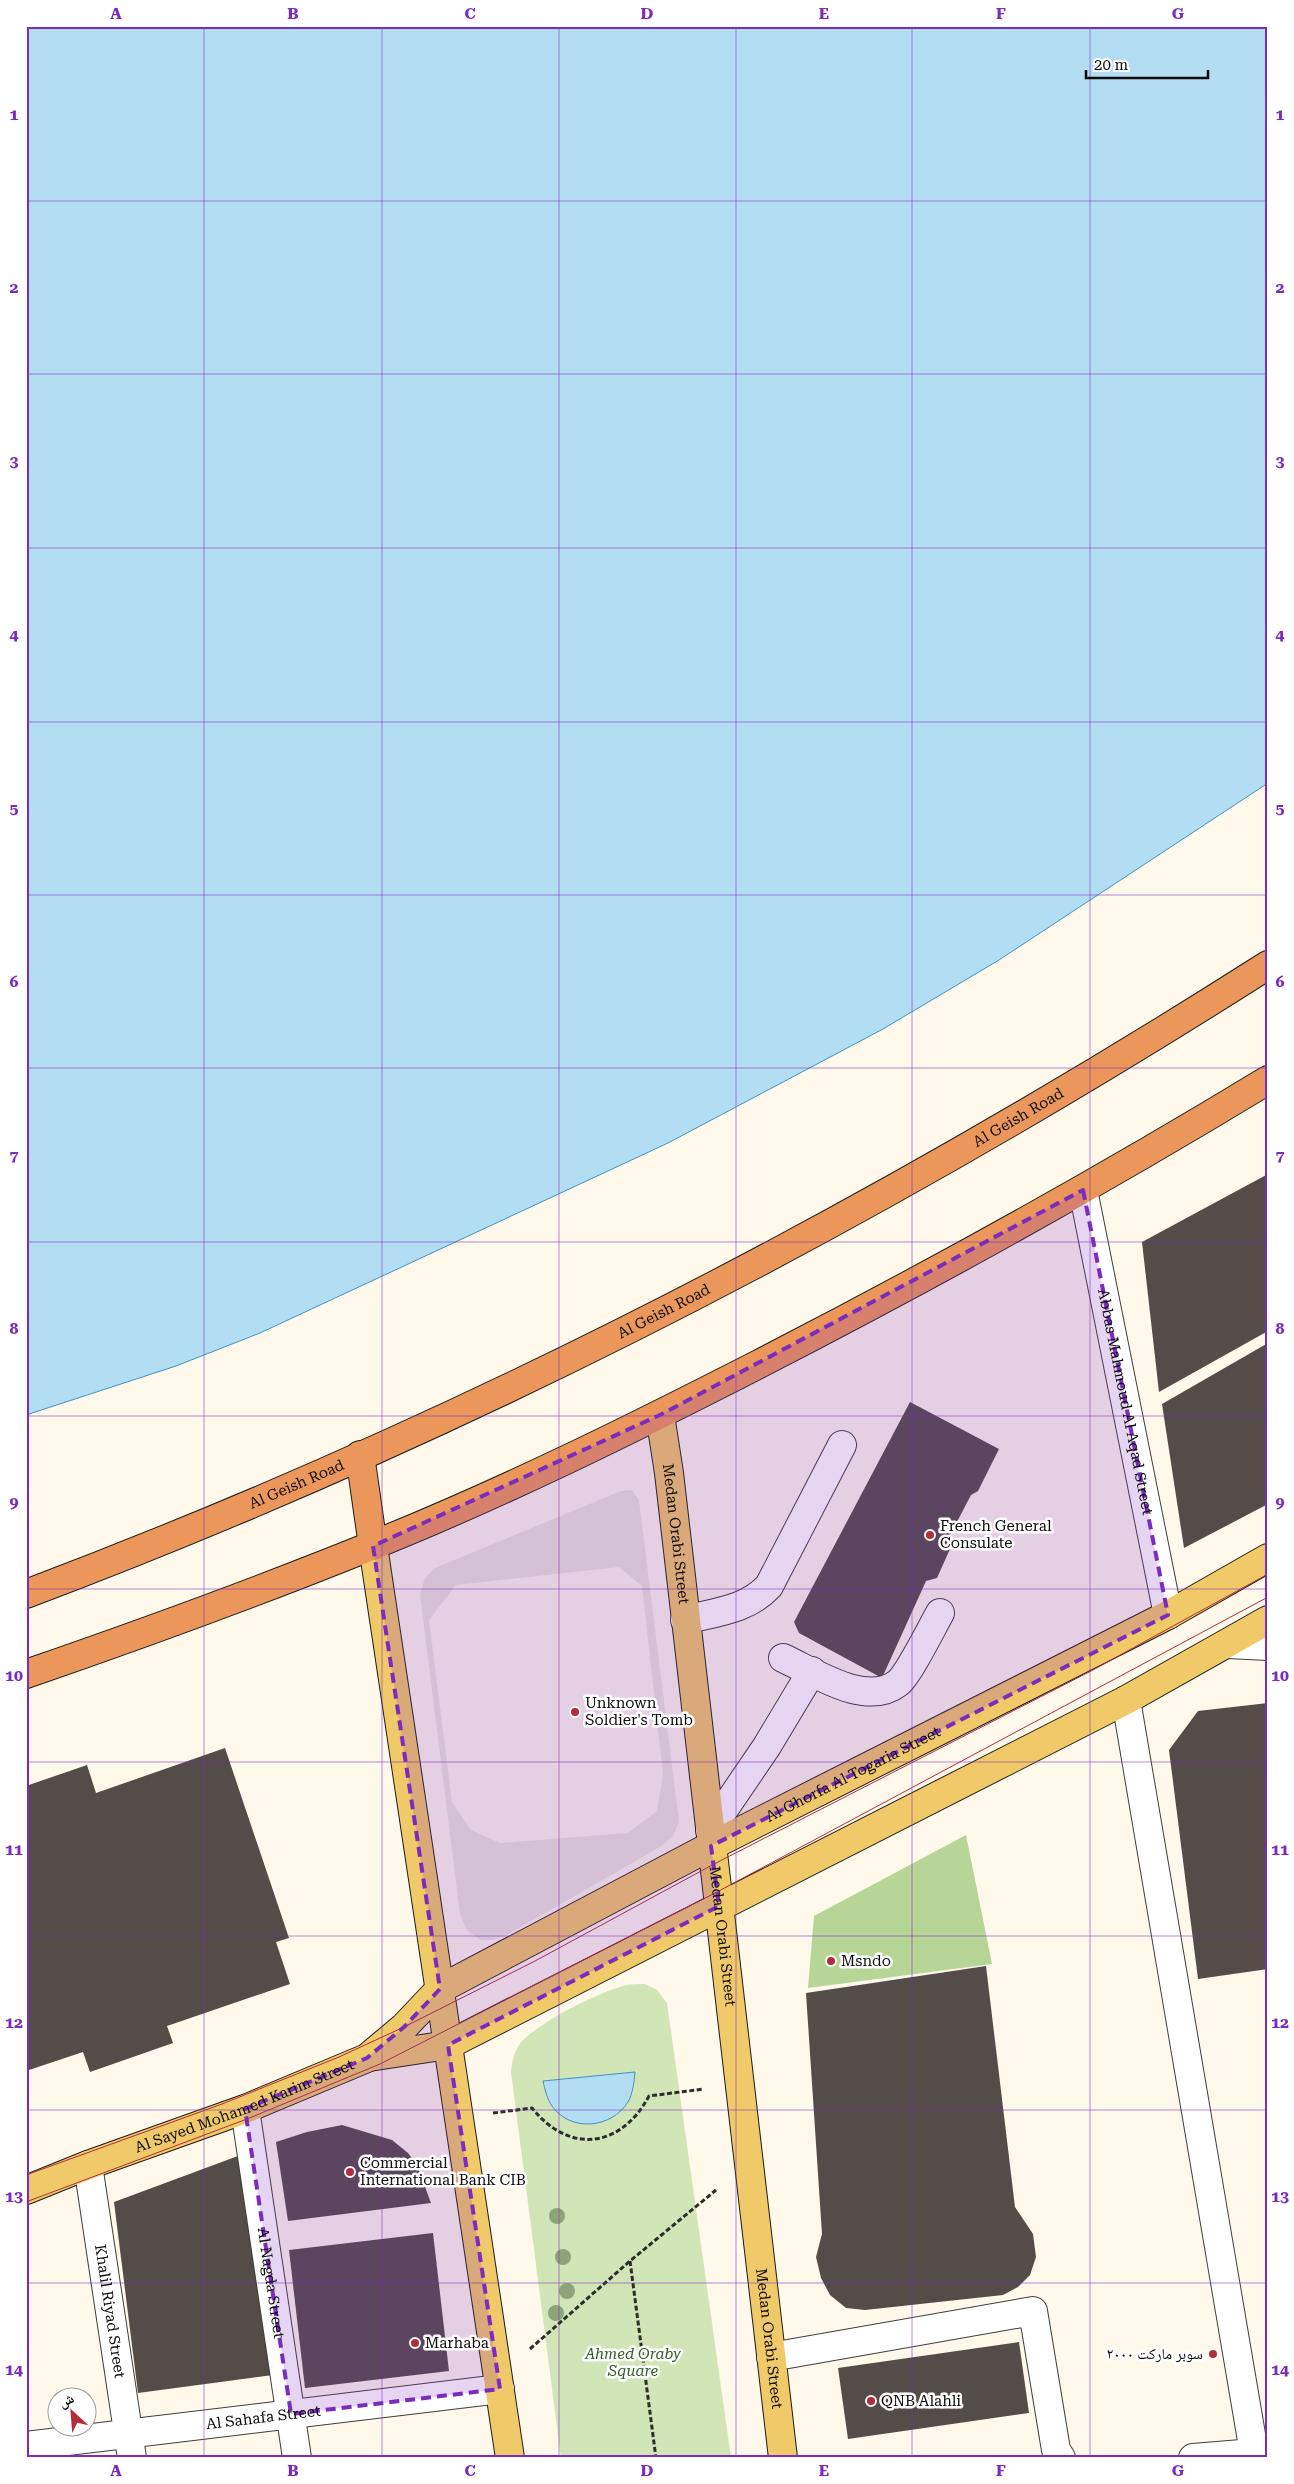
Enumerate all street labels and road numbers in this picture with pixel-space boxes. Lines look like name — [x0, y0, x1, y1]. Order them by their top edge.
street label: Al Geish Road — [970, 1084, 1067, 1151]
street label: Al Geish Road — [614, 1280, 714, 1342]
street label: Abbas Mahmoud Al Aqad Street — [1094, 1287, 1157, 1517]
street label: Al Geish Road — [246, 1456, 347, 1513]
street label: Medan Orabi Street — [659, 1462, 693, 1605]
street label: Al Ghorfa Al Togaria Street — [763, 1722, 944, 1826]
street label: Medan Orabi Street — [706, 1865, 740, 2008]
street label: Al Sayed Mohamed Karim Street — [132, 2055, 357, 2157]
street label: Al Nagda Street — [254, 2226, 288, 2340]
street label: Khalil Riyad Street — [91, 2243, 129, 2380]
street label: Medan Orabi Street — [752, 2267, 786, 2410]
street label: Al Sahafa Street — [205, 2402, 322, 2433]

